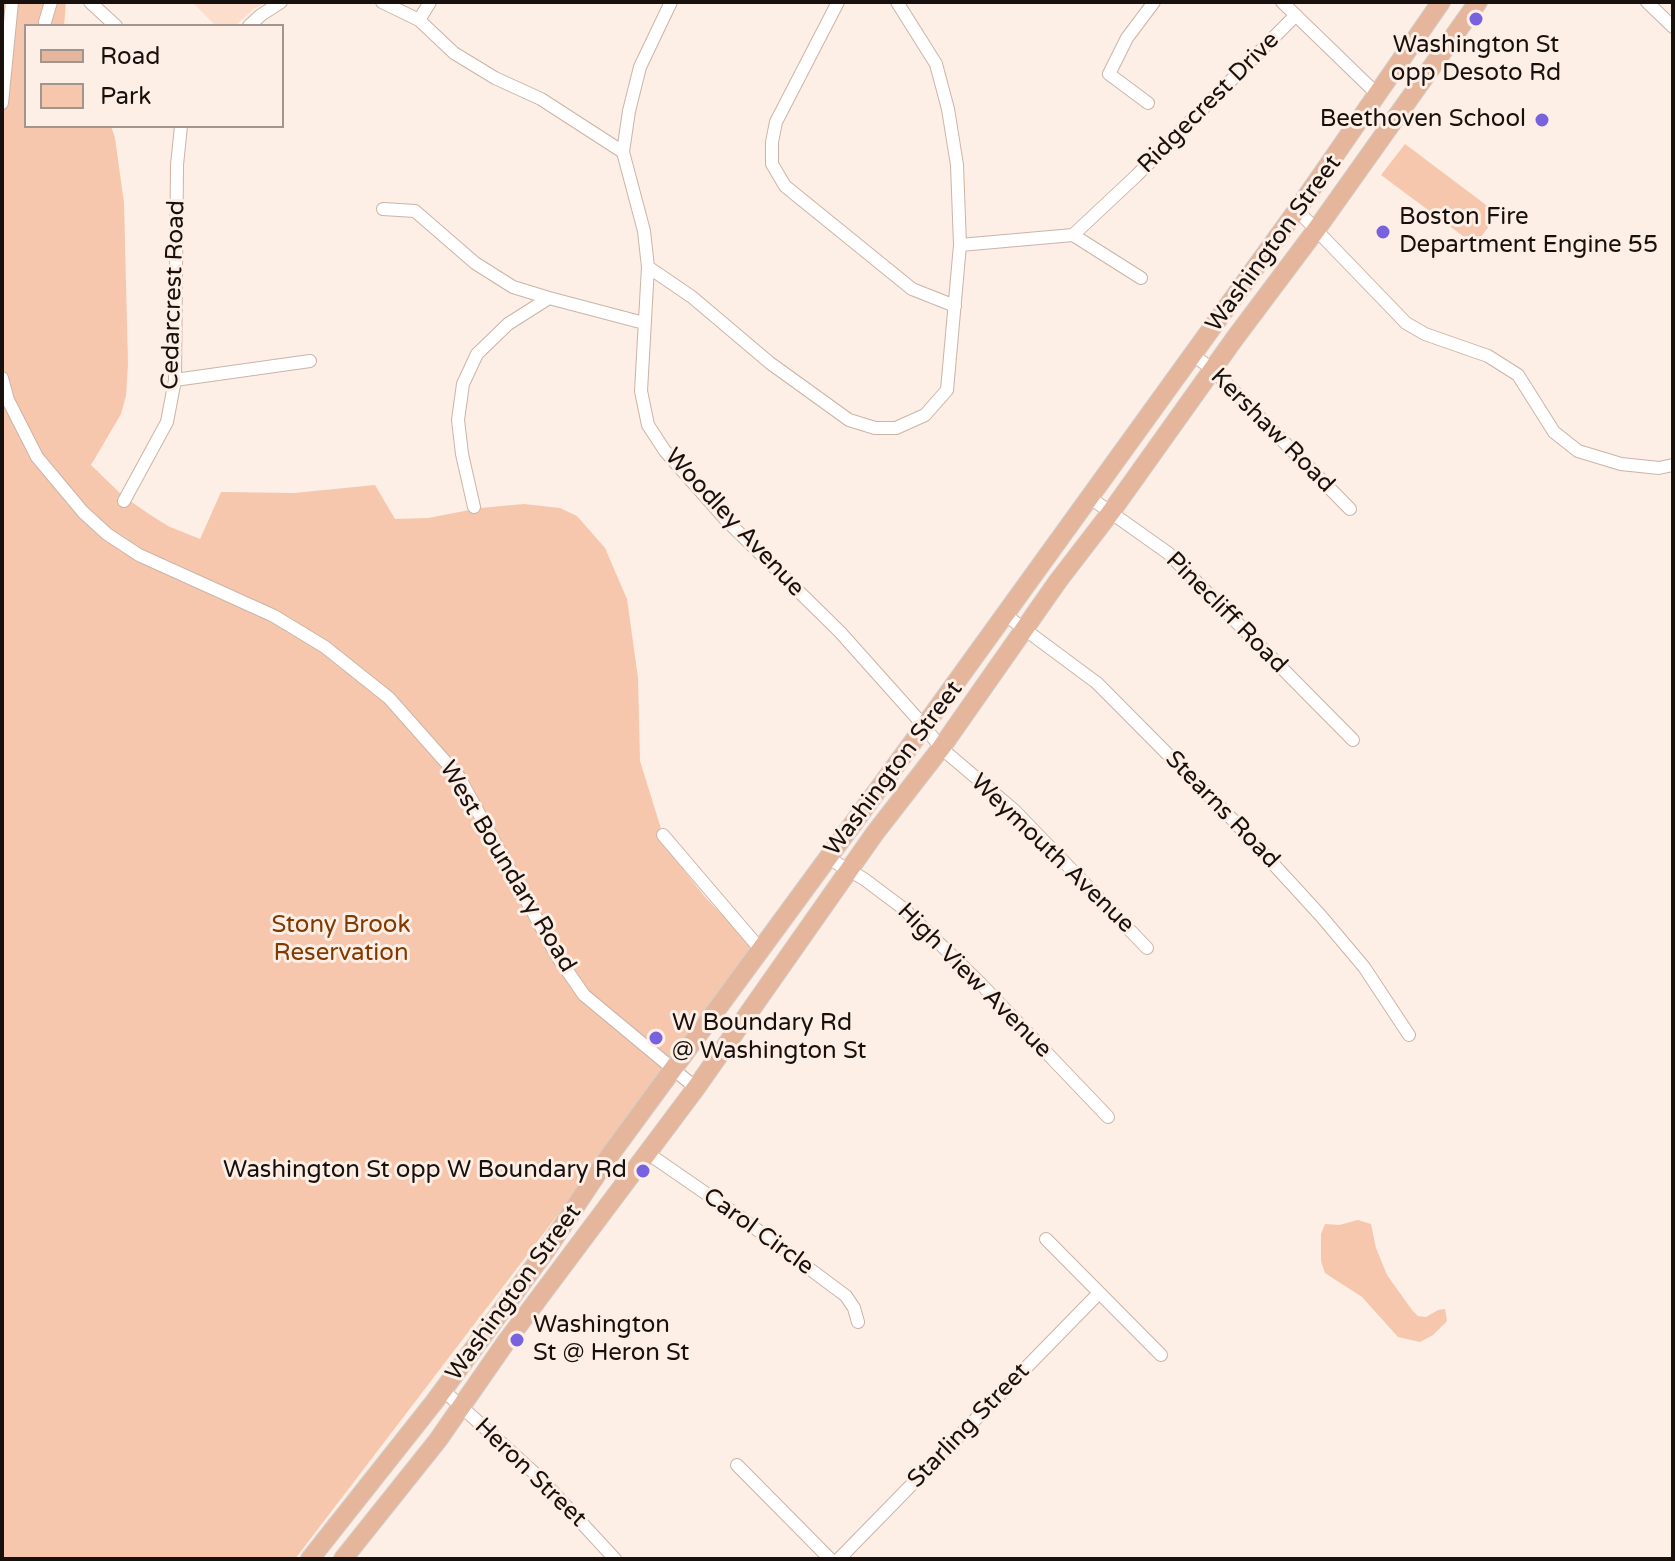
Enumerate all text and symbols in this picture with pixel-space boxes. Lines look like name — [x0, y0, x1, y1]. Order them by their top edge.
marker: Washington St opp Desoto Rd — [1467, 10, 1485, 28]
legend — [24, 24, 284, 128]
street label: Ridgecrest Drive — [1132, 26, 1286, 180]
place label: Washington St opp Desoto Rd — [1391, 32, 1561, 88]
text: Road — [100, 42, 160, 71]
text: Park — [100, 82, 151, 111]
place label: Beethoven School — [1320, 106, 1526, 134]
marker: Beethoven School — [1533, 111, 1551, 129]
street label: Washington Street — [1200, 150, 1348, 338]
street label: Cedarcrest Road — [156, 200, 192, 390]
place label: Boston Fire Department Engine 55 — [1399, 204, 1658, 260]
marker: Boston Fire Department Engine 55 — [1374, 223, 1392, 241]
street label: Kershaw Road — [1204, 363, 1340, 499]
street label: Woodley Avenue — [658, 443, 810, 603]
street label: Pinecliff Road — [1159, 546, 1293, 680]
street label: Washington Street — [819, 676, 969, 862]
street label: Stearns Road — [1159, 745, 1285, 875]
street label: West Boundary Road — [433, 756, 581, 978]
street label: Weymouth Avenue — [964, 768, 1140, 940]
street label: High View Avenue — [891, 898, 1057, 1064]
park label: Stony Brook Reservation — [272, 912, 410, 968]
place label: W Boundary Rd @ Washington St — [672, 1010, 866, 1066]
marker: W Boundary Rd @ Washington St — [647, 1029, 665, 1047]
place label: Washington St opp W Boundary Rd — [223, 1157, 627, 1185]
marker: Washington St opp W Boundary Rd — [634, 1162, 652, 1180]
street label: Carol Circle — [697, 1182, 819, 1282]
street label: Washington Street — [440, 1199, 588, 1387]
place label: Washington St @ Heron St — [533, 1312, 690, 1368]
marker: Washington St @ Heron St — [508, 1331, 526, 1349]
street label: Starling Street — [902, 1357, 1036, 1495]
street label: Heron Street — [468, 1413, 592, 1533]

